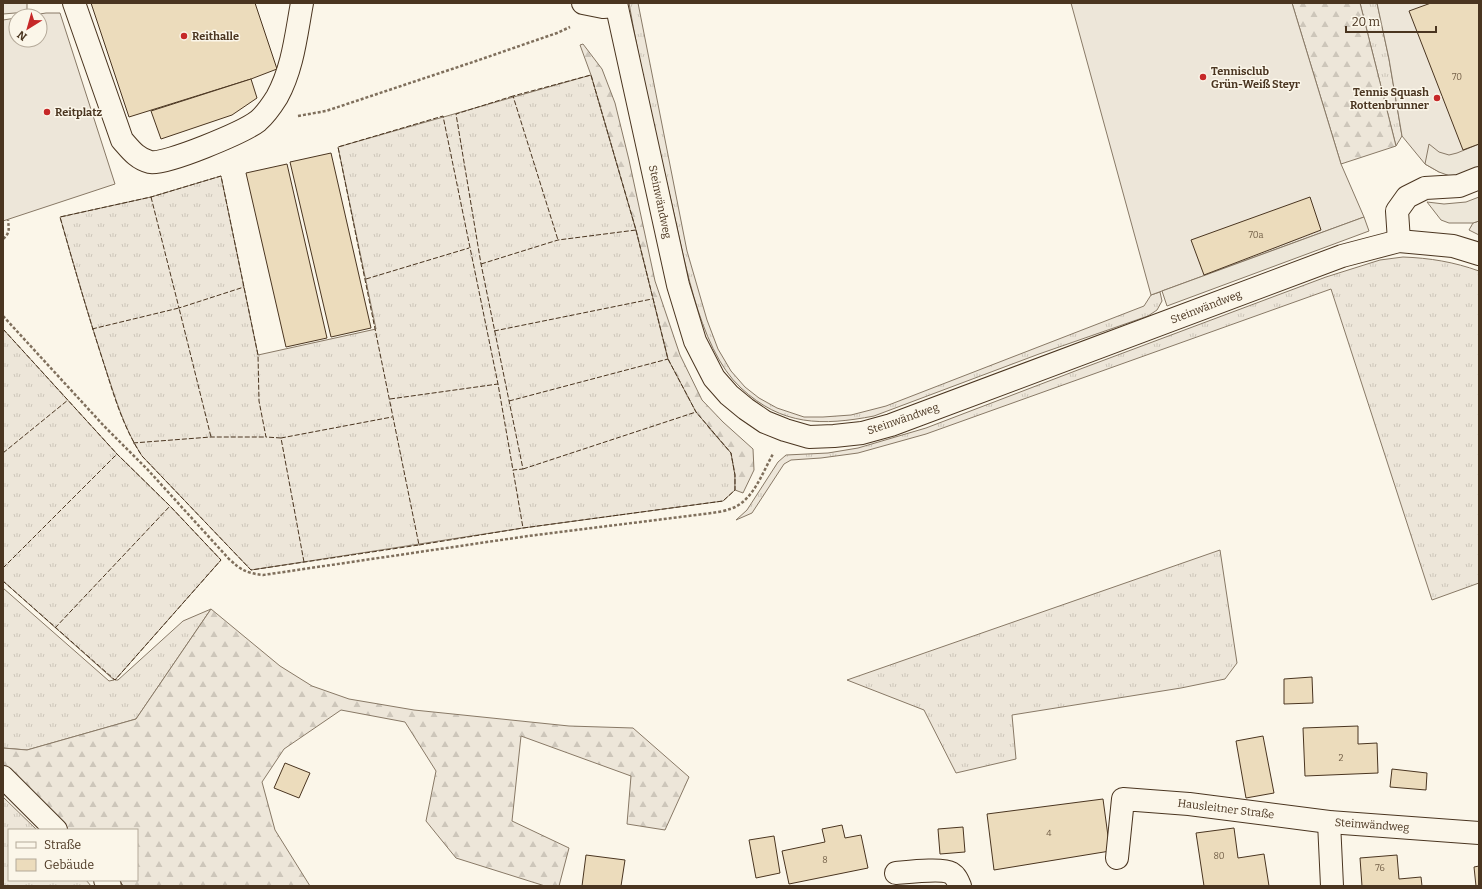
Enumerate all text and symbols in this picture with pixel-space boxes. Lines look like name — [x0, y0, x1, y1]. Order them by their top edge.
north arrow — [8, 8, 48, 48]
scale bar — [1346, 8, 1436, 34]
text: 20 m — [1352, 15, 1381, 29]
text: N — [15, 28, 30, 43]
place label: Reithalle — [192, 30, 239, 43]
marker: Reithalle — [179, 31, 189, 41]
place label: Tennisclub Grün-Weiß Steyr — [1211, 65, 1301, 91]
marker: Tennisclub Grün-Weiß Steyr — [1198, 72, 1208, 82]
house number: 70 — [1452, 72, 1462, 82]
place label: Tennis Squash Rottenbrunner — [1350, 86, 1430, 112]
marker: Tennis Squash Rottenbrunner — [1432, 93, 1442, 103]
place label: Reitplatz — [55, 106, 103, 119]
marker: Reitplatz — [42, 107, 52, 117]
street label: Steinwändweg — [646, 164, 674, 240]
house number: 70a — [1248, 230, 1264, 240]
street label: Steinwändweg — [1169, 288, 1243, 326]
street label: Steinwändweg — [865, 401, 941, 437]
house number: 2 — [1339, 753, 1344, 763]
street label: Hausleitner Straße — [1177, 797, 1275, 821]
street label: Steinwändweg — [1334, 816, 1410, 834]
house number: 4 — [1046, 828, 1052, 838]
legend — [8, 829, 138, 881]
text: Straße — [44, 838, 81, 852]
house number: 80 — [1213, 851, 1225, 861]
house number: 8 — [822, 855, 828, 865]
text: Gebäude — [44, 858, 94, 872]
house number: 76 — [1375, 863, 1385, 873]

